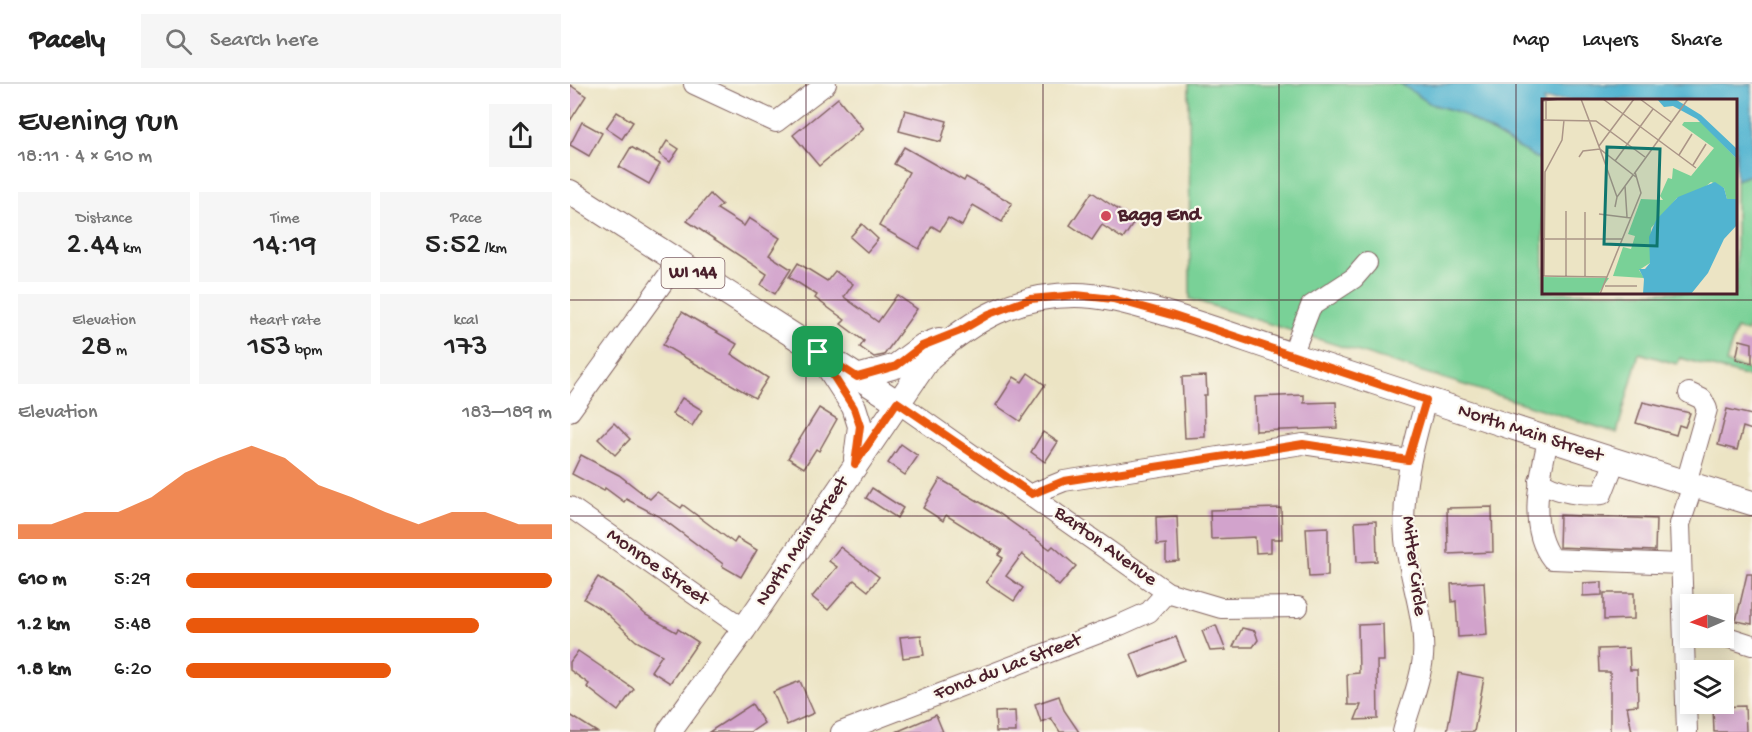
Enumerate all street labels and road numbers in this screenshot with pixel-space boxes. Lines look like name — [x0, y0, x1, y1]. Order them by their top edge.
road number: WI 144 — [662, 258, 724, 288]
street label: North Main Street — [1455, 400, 1607, 469]
street label: North Main Street — [751, 471, 856, 611]
street label: Barton Avenue — [1048, 501, 1161, 592]
street label: Mitter Circle — [1395, 515, 1431, 618]
street label: Monroe Street — [601, 524, 714, 613]
street label: Fond du Lac Street — [930, 629, 1087, 707]

